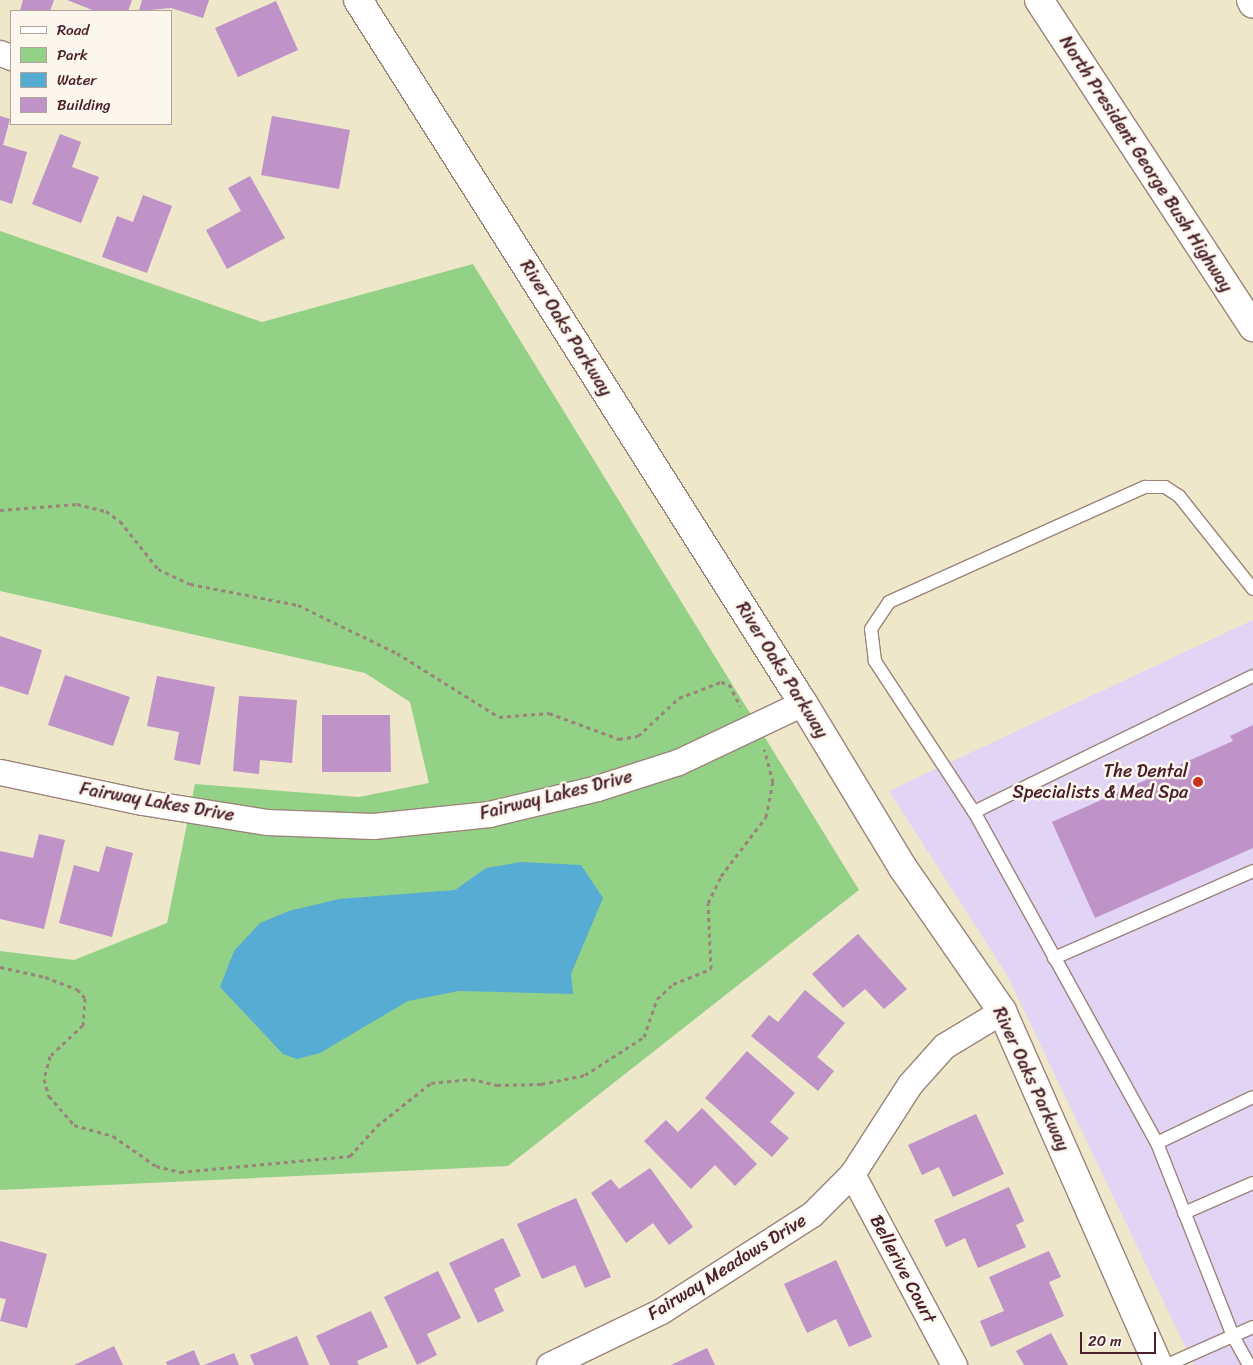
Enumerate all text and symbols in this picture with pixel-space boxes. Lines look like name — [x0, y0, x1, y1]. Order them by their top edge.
legend — [10, 10, 172, 125]
text: Road — [57, 17, 89, 43]
street label: North President George Bush Highway — [1055, 31, 1237, 297]
text: Park — [57, 42, 88, 68]
text: Water — [57, 67, 97, 93]
text: Building — [57, 92, 111, 118]
street label: River Oaks Parkway — [515, 256, 617, 400]
street label: River Oaks Parkway — [731, 598, 833, 742]
place label: The Dental Specialists & Med Spa — [1013, 761, 1188, 804]
street label: Fairway Lakes Drive — [478, 766, 634, 824]
marker: The Dental Specialists & Med Spa — [1192, 776, 1204, 788]
street label: Fairway Lakes Drive — [78, 778, 236, 826]
street label: River Oaks Parkway — [988, 1004, 1074, 1154]
street label: Fairway Meadows Drive — [644, 1209, 810, 1325]
street label: Bellerive Court — [865, 1211, 941, 1327]
scale bar — [1083, 1322, 1159, 1354]
text: 20 m — [1088, 1328, 1122, 1354]

